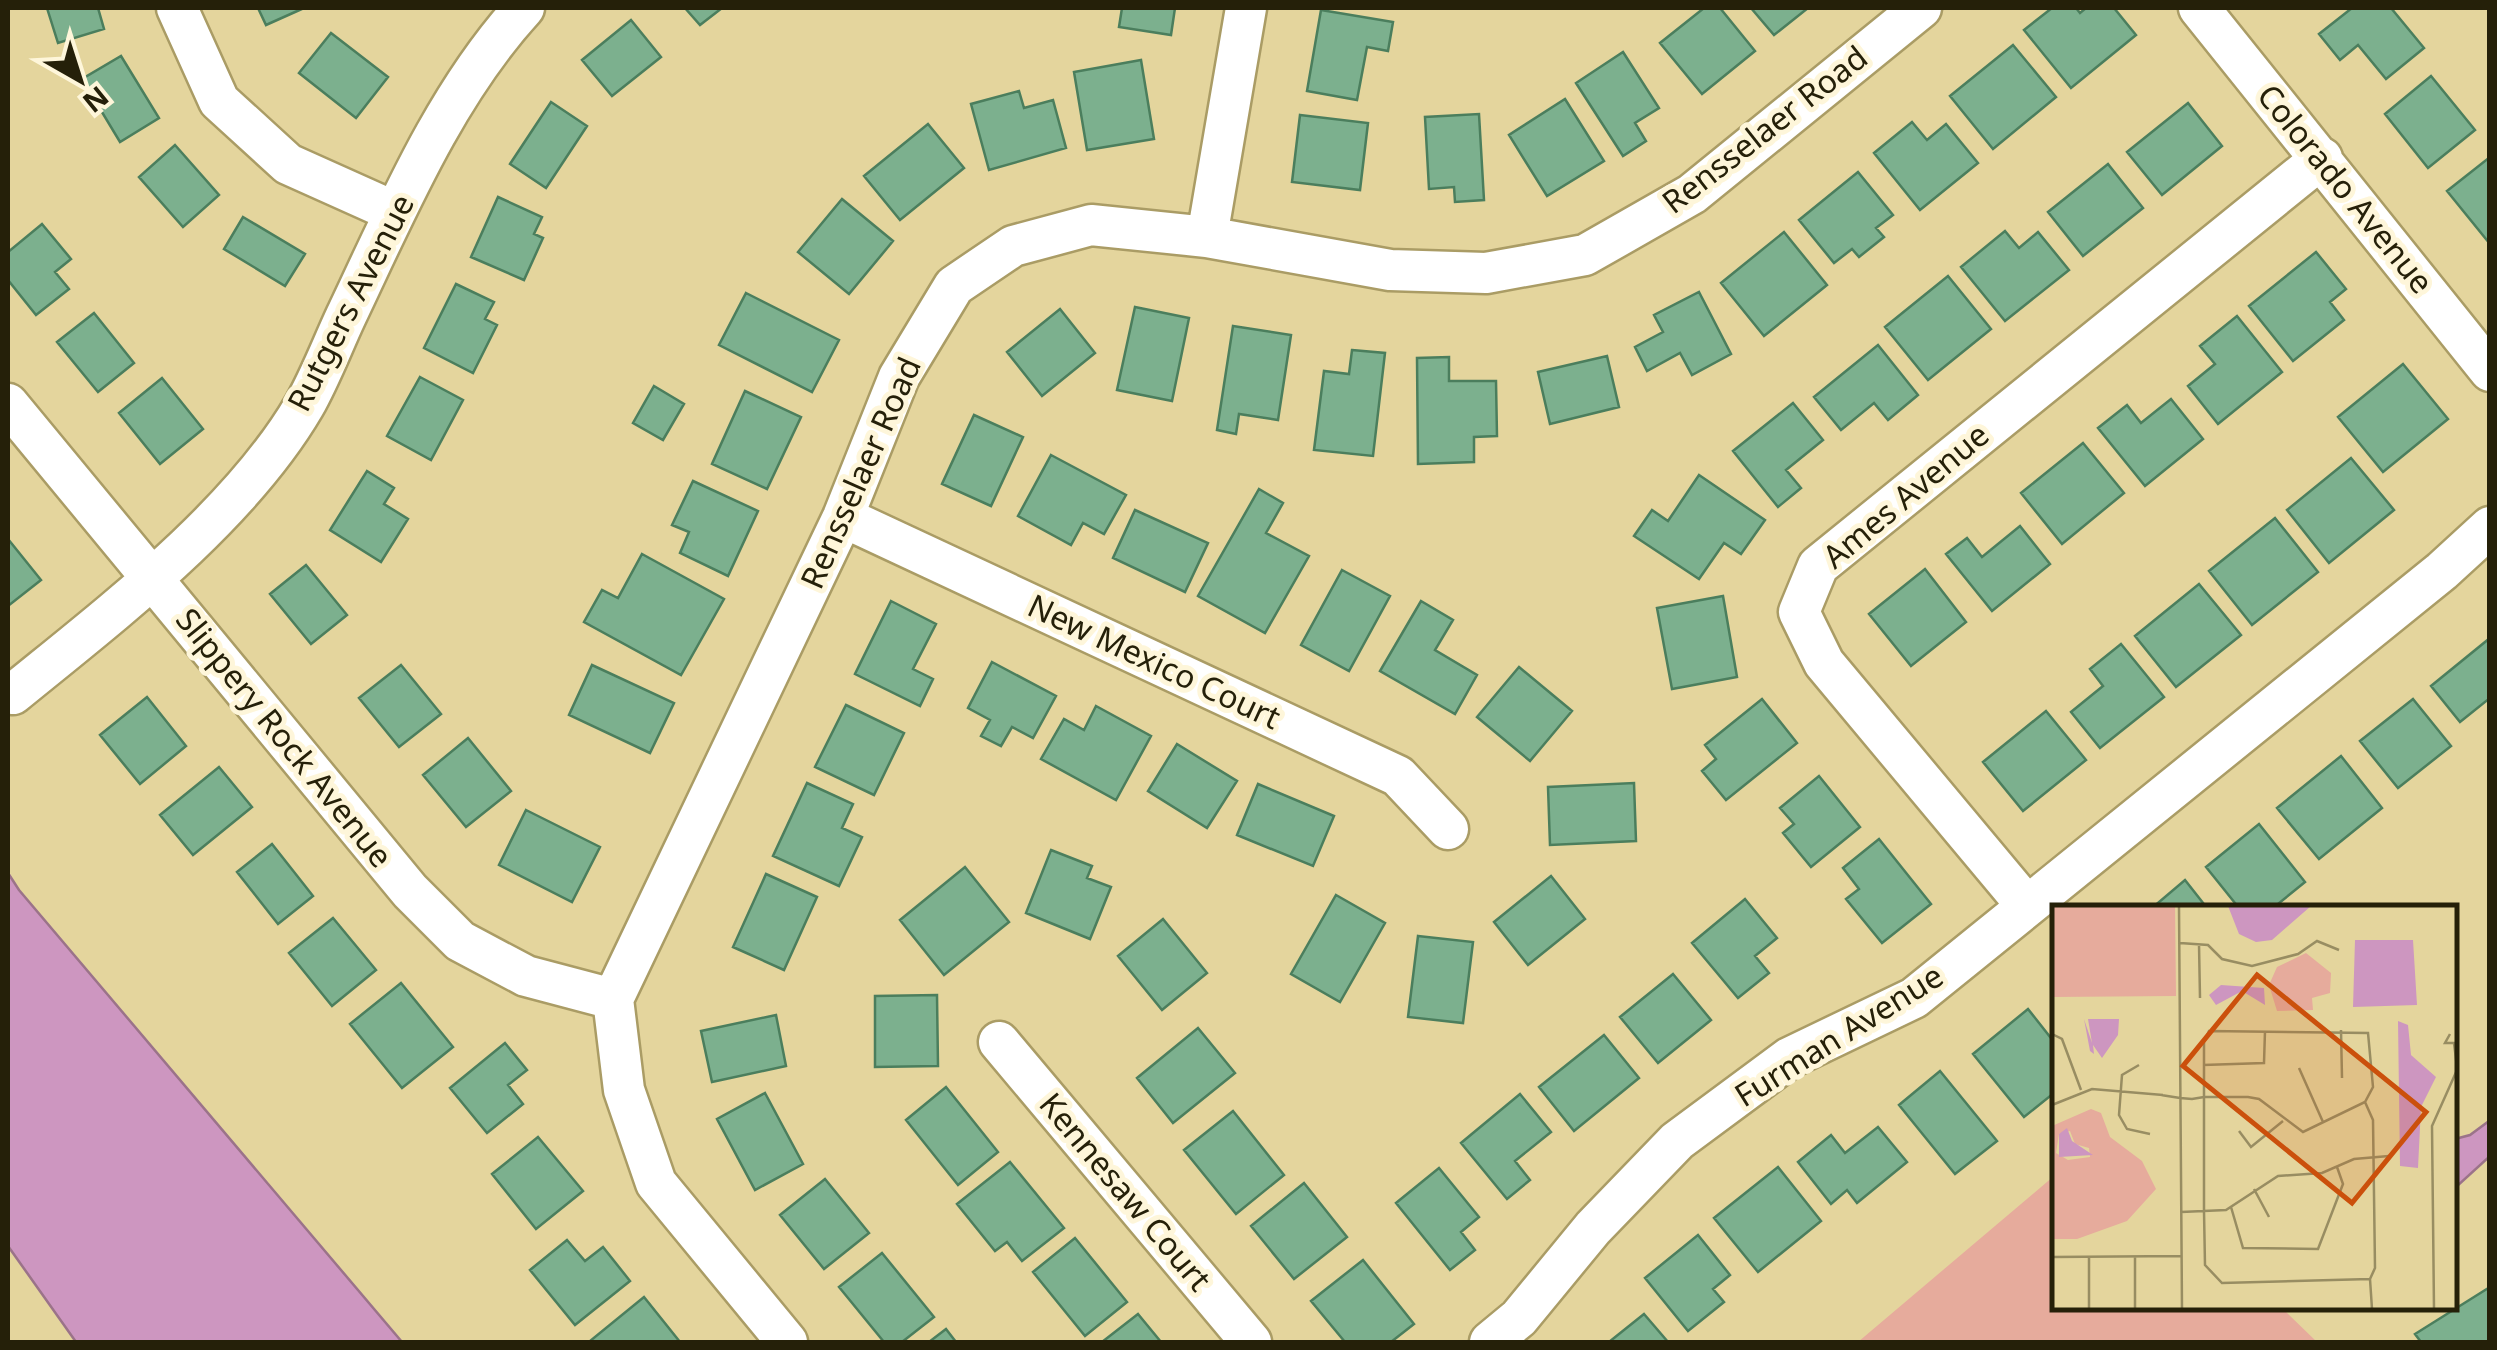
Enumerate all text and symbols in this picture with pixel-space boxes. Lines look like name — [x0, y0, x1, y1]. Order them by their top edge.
north arrow — [30, 30, 130, 130]
street label: Rensselaer Road — [1653, 35, 1875, 222]
street label: Colorado Avenue — [2248, 74, 2444, 302]
text: N — [76, 78, 117, 122]
street label: Rutgers Avenue — [276, 186, 423, 418]
street label: Rensselaer Road — [789, 350, 930, 595]
street label: Ames Avenue — [1813, 413, 1997, 577]
street label: New Mexico Court — [1021, 583, 1288, 738]
street label: Slippery Rock Avenue — [167, 599, 403, 876]
inset map — [2052, 905, 2457, 1310]
street label: Furman Avenue — [1726, 953, 1950, 1116]
street label: Kennesaw Court — [1031, 1083, 1222, 1299]

